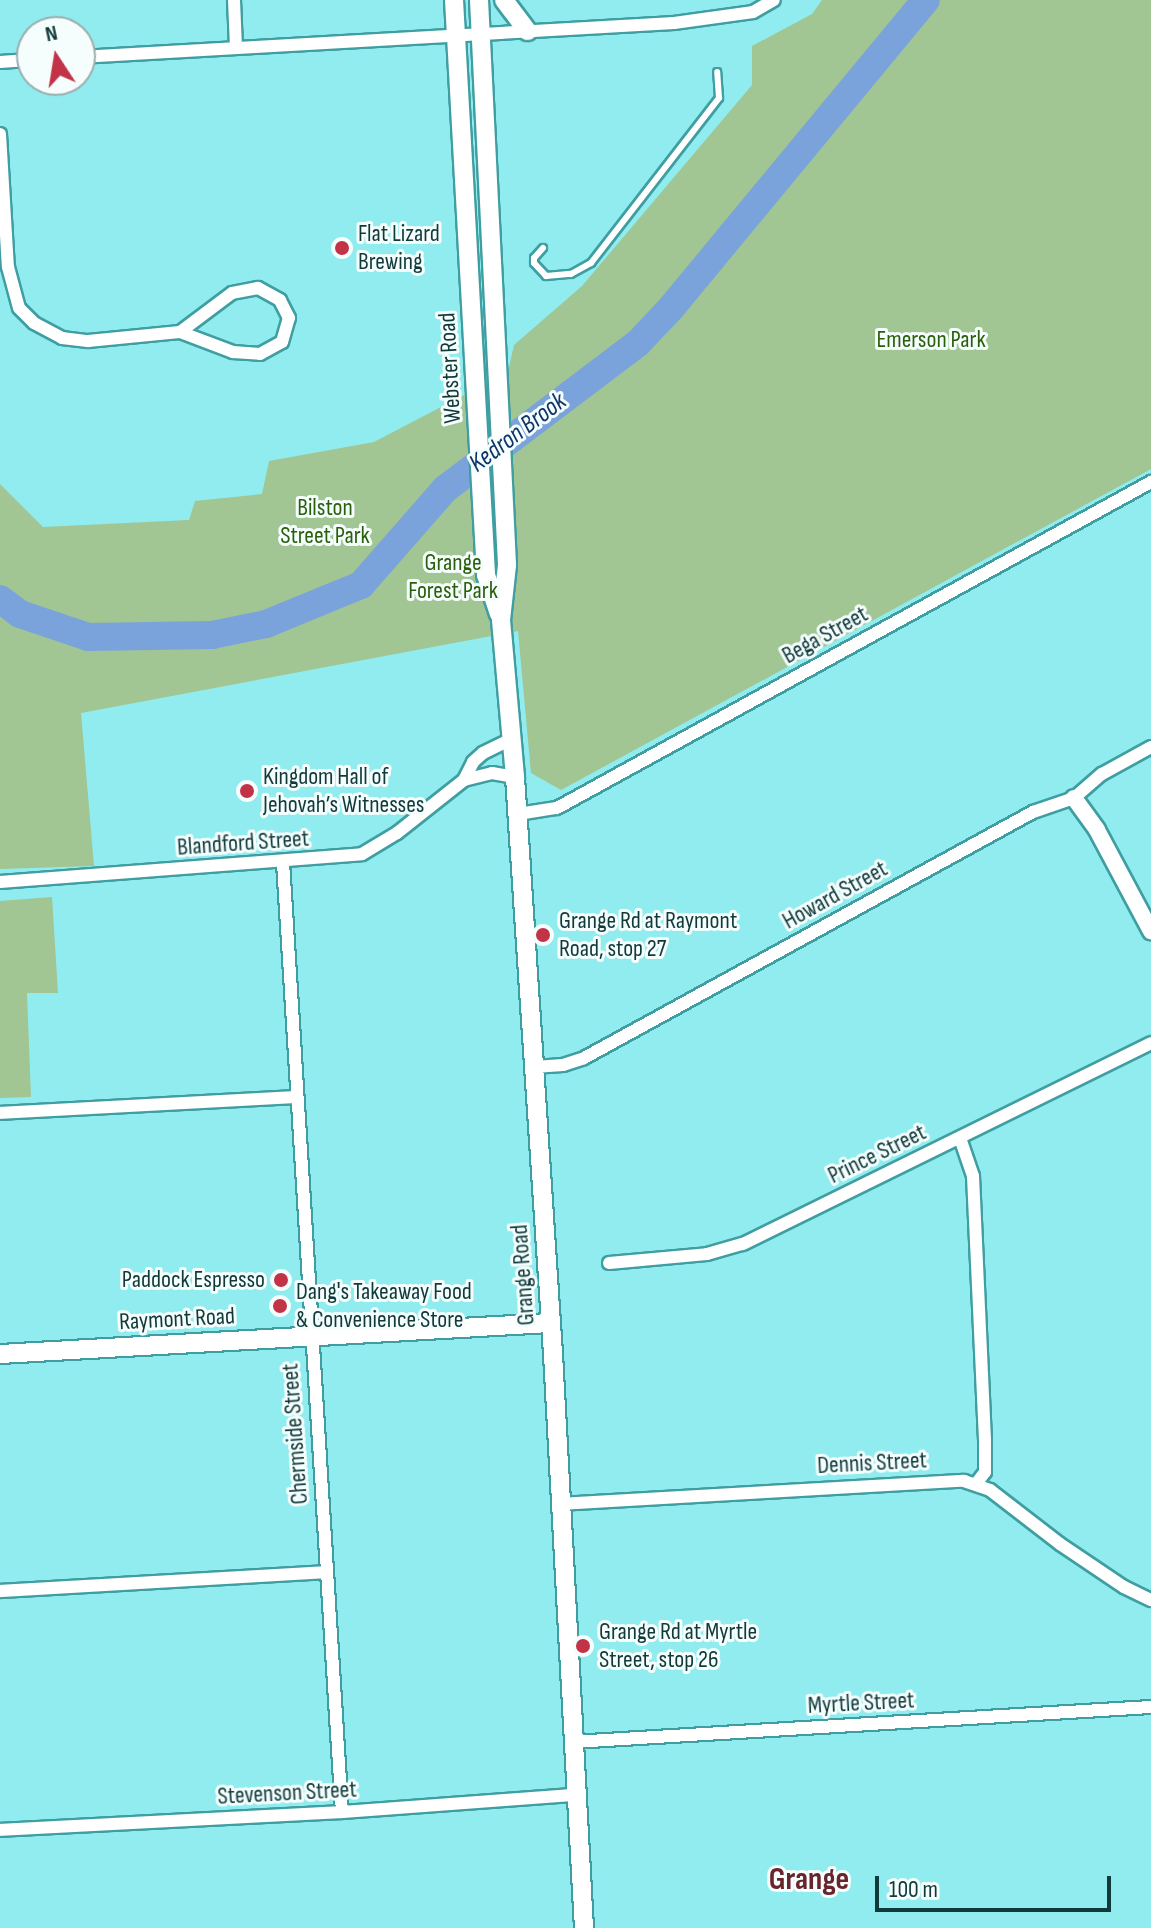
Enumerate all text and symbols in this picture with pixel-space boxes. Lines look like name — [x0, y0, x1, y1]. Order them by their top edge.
north arrow — [16, 16, 96, 96]
text: N — [43, 20, 60, 48]
place label: Flat Lizard Brewing — [358, 220, 440, 276]
marker: Flat Lizard Brewing — [333, 239, 351, 257]
street label: Webster Road — [433, 312, 467, 424]
park label: Emerson Park — [876, 326, 986, 354]
water label: Kedron Brook — [463, 386, 573, 480]
park label: Bilston Street Park — [280, 494, 370, 550]
park label: Grange Forest Park — [408, 549, 498, 605]
street label: Bega Street — [777, 600, 873, 670]
place label: Kingdom Hall of Jehovah’s Witnesses — [263, 763, 424, 819]
marker: Kingdom Hall of Jehovah’s Witnesses — [238, 782, 256, 800]
street label: Blandford Street — [176, 824, 310, 862]
street label: Howard Street — [778, 854, 892, 936]
place label: Grange Rd at Raymont Road, stop 27 — [559, 907, 737, 963]
marker: Grange Rd at Raymont Road, stop 27 — [534, 926, 552, 944]
street label: Prince Street — [823, 1118, 931, 1190]
street label: Grange Road — [505, 1224, 541, 1326]
place label: Paddock Espresso — [122, 1266, 265, 1294]
marker: Paddock Espresso — [272, 1271, 290, 1289]
place label: Dang's Takeaway Food & Convenience Store — [296, 1278, 472, 1334]
marker: Dang's Takeaway Food & Convenience Store — [271, 1297, 289, 1315]
street label: Raymont Road — [118, 1302, 236, 1336]
street label: Chermside Street — [276, 1363, 314, 1505]
street label: Dennis Street — [817, 1446, 927, 1480]
place label: Grange Rd at Myrtle Street, stop 26 — [599, 1618, 757, 1674]
marker: Grange Rd at Myrtle Street, stop 26 — [574, 1637, 592, 1655]
street label: Myrtle Street — [807, 1686, 915, 1720]
street label: Stevenson Street — [217, 1775, 357, 1811]
scale bar — [879, 1860, 1115, 1910]
district label: Grange — [769, 1861, 849, 1899]
text: 100 m — [889, 1875, 938, 1904]

